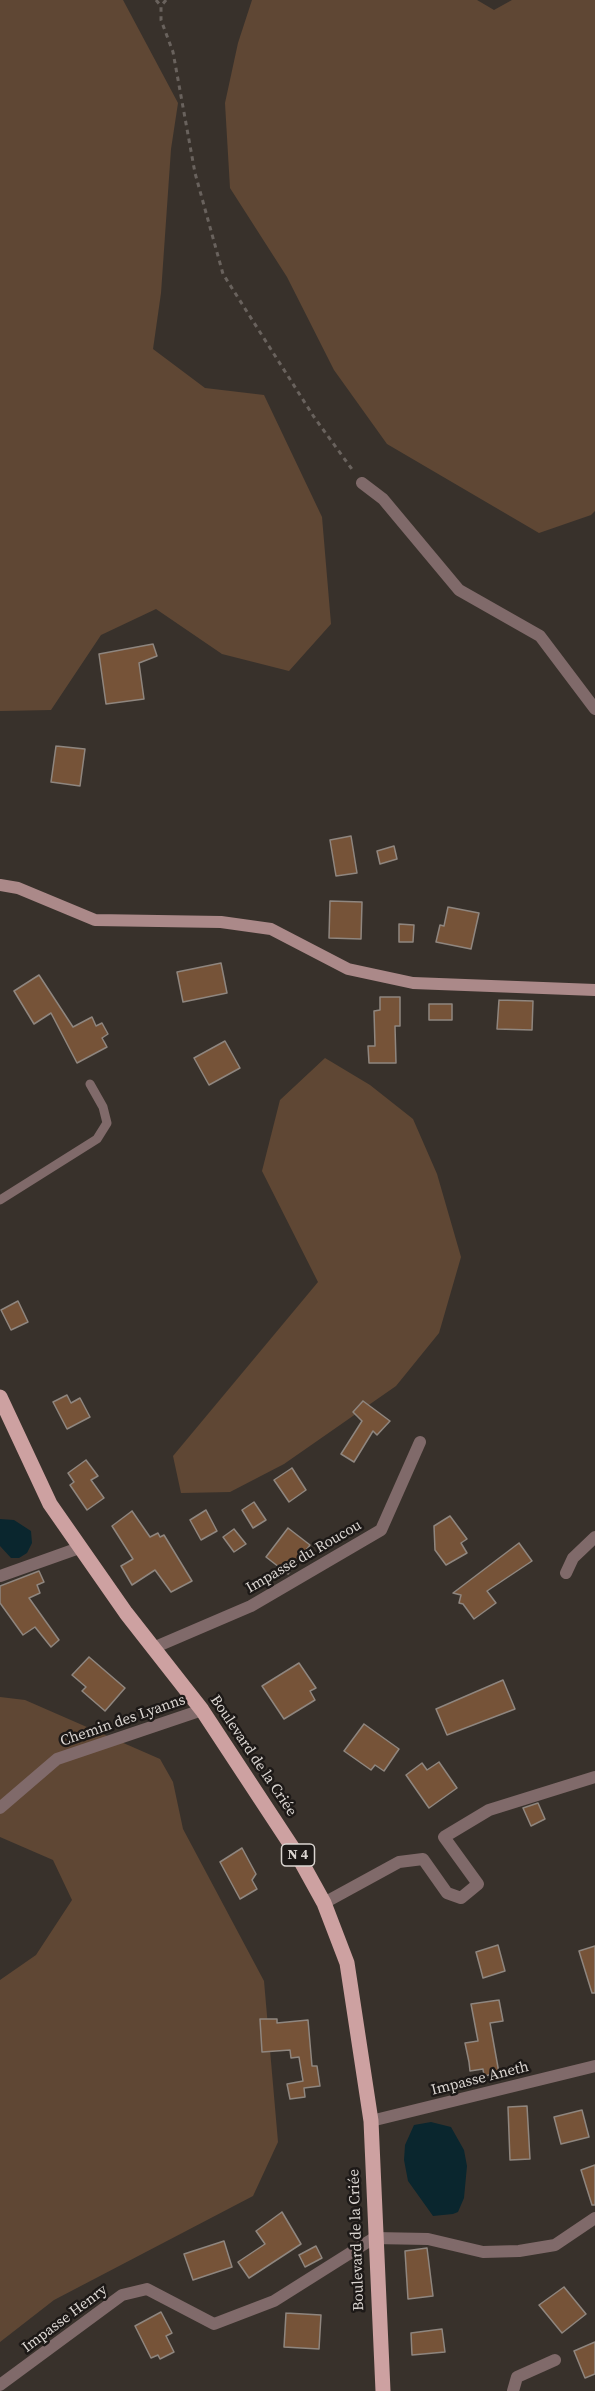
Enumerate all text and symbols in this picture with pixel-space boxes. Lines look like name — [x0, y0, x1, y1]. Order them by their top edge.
street label: Impasse du Roucou — [243, 1517, 365, 1597]
street label: Chemin des Lyanns — [58, 1691, 188, 1751]
street label: Boulevard de la Criée — [206, 1692, 300, 1820]
road number: N 4 — [282, 1844, 314, 1866]
street label: Impasse Aneth — [429, 2058, 531, 2100]
street label: Boulevard de la Criée — [346, 2169, 368, 2311]
street label: Impasse Henry — [19, 2281, 111, 2357]

